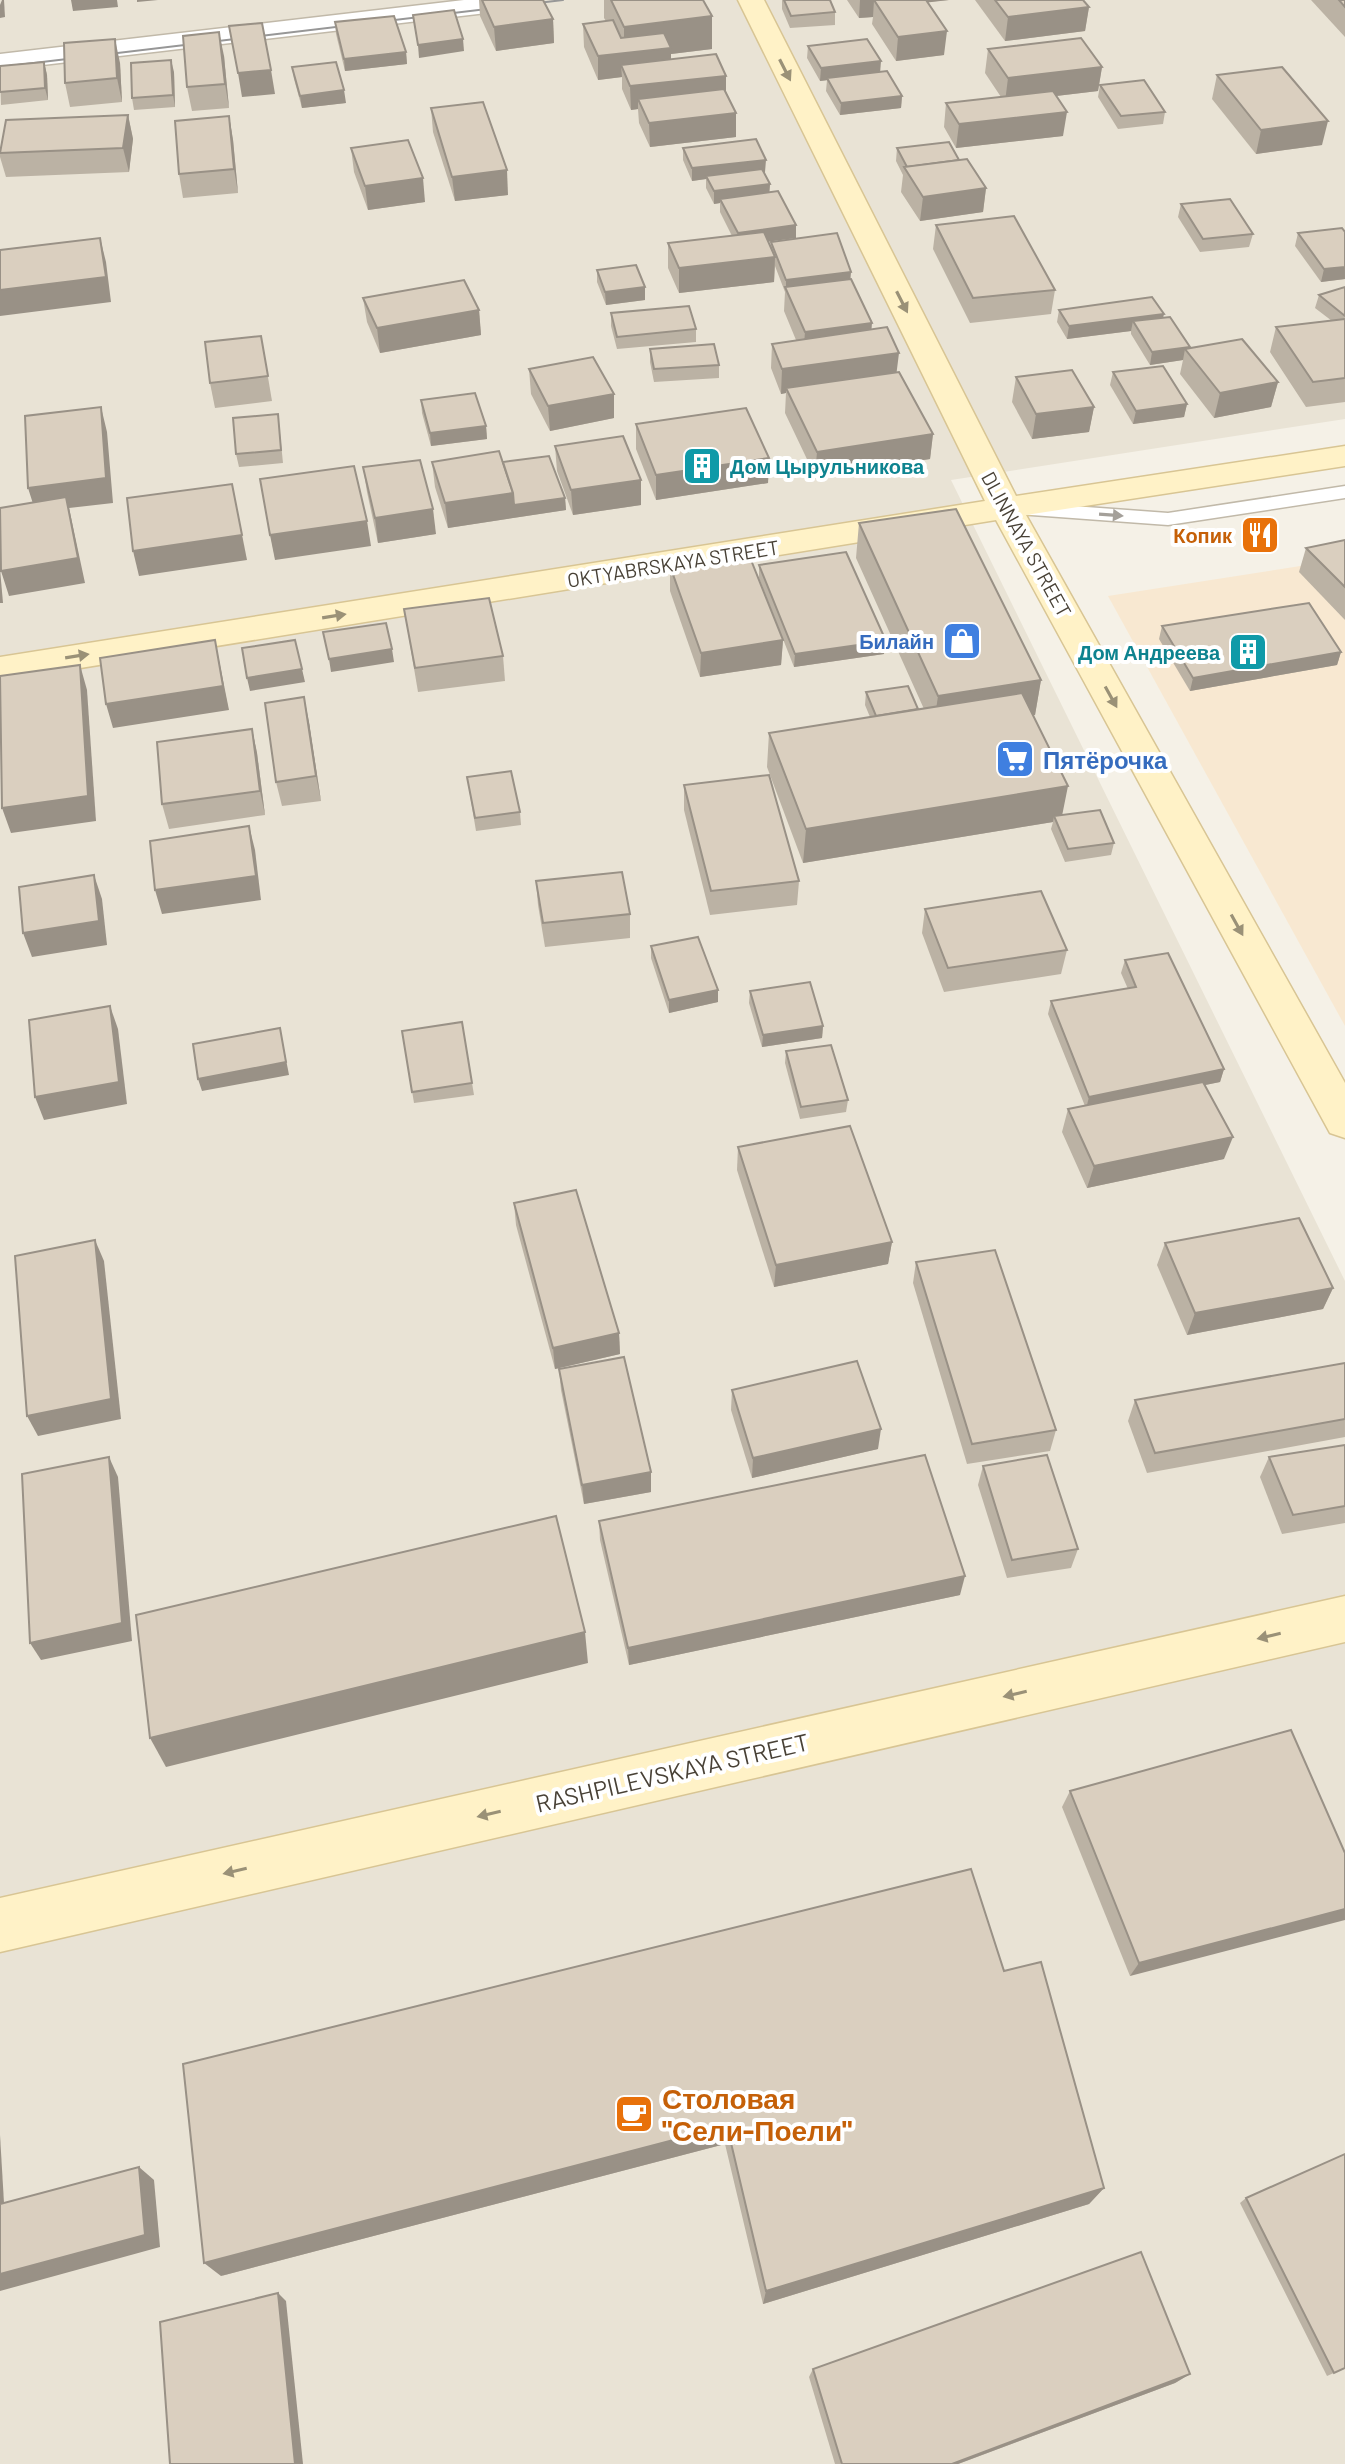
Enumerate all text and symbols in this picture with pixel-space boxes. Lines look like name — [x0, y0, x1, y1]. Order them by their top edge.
one-way arrow — [779, 58, 792, 81]
one-way arrow — [895, 291, 909, 314]
building icon: Дом Цырульникова — [681, 445, 723, 487]
place label: Дом Цырульникова — [730, 454, 925, 478]
street label: DLINNAYA STREET — [977, 467, 1077, 621]
one-way arrow — [1099, 508, 1124, 521]
restaurant icon: Копик — [1239, 514, 1281, 556]
place label: Копик — [1173, 523, 1233, 547]
street label: OKTYABRSKAYA STREET — [565, 534, 781, 592]
one-way arrow — [322, 609, 347, 622]
shop icon: Билайн — [941, 620, 983, 662]
place label: Билайн — [859, 629, 934, 653]
building icon: Дом Андреева — [1227, 631, 1269, 673]
place label: Дом Андреева — [1078, 640, 1221, 664]
one-way arrow — [65, 650, 90, 662]
one-way arrow — [1104, 686, 1117, 709]
supermarket icon: Пятёрочка — [994, 738, 1036, 780]
place label: Пятёрочка — [1043, 745, 1168, 774]
one-way arrow — [1229, 914, 1243, 936]
one-way arrow — [1256, 1630, 1281, 1643]
one-way arrow — [1003, 1688, 1028, 1701]
street label: RASHPILEVSKAYA STREET — [533, 1726, 811, 1818]
one-way arrow — [476, 1808, 501, 1820]
one-way arrow — [223, 1865, 248, 1878]
place label: Столовая "Сели-Поели" — [662, 2081, 852, 2147]
cafe icon: Столовая "Сели-Поели" — [613, 2093, 655, 2135]

